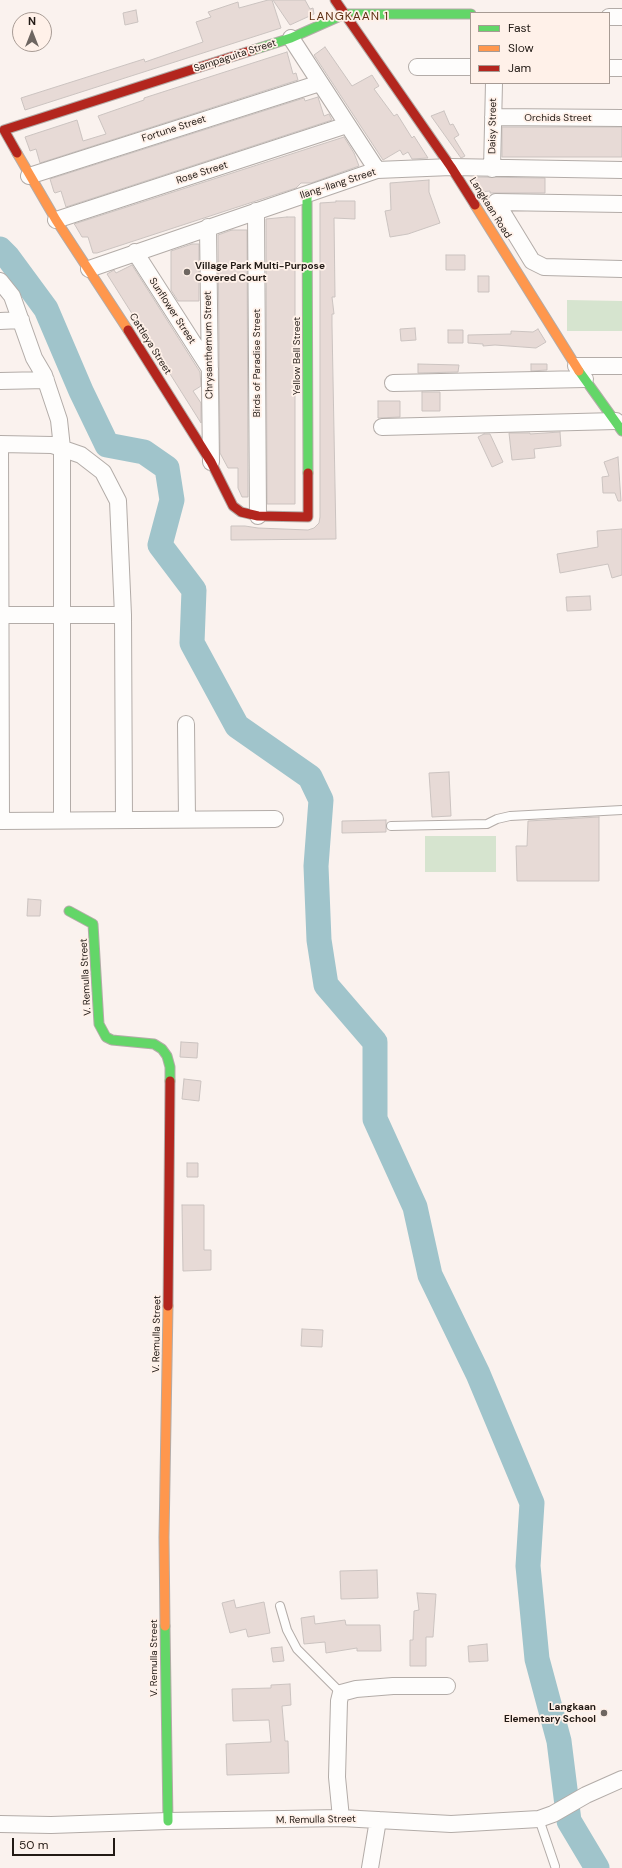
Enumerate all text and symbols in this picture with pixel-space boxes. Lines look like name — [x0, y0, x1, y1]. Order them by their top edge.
district label: LANGKAAN 1 — [309, 10, 389, 24]
north arrow — [12, 12, 52, 52]
legend — [470, 12, 610, 84]
text: N — [28, 14, 36, 28]
text: Fast — [508, 20, 531, 36]
street label: Sampaguita Street — [192, 37, 278, 75]
text: Slow — [508, 40, 534, 56]
text: Jam — [508, 60, 531, 76]
street label: Daisy Street — [487, 98, 499, 154]
street label: Orchids Street — [524, 112, 592, 124]
street label: Fortune Street — [140, 113, 208, 145]
street label: Rose Street — [175, 159, 229, 187]
street label: Ilang-Ilang Street — [299, 166, 377, 202]
street label: Langkaan Road — [466, 175, 514, 241]
place label: Village Park Multi-Purpose Covered Court — [195, 260, 325, 284]
marker: Village Park Multi-Purpose Covered Court — [182, 267, 192, 277]
street label: Sunflower Street — [146, 276, 198, 346]
street label: Chrysanthemum Street — [202, 291, 216, 399]
street label: Birds of Paradise Street — [251, 309, 263, 417]
street label: Cattleya Street — [126, 311, 174, 377]
street label: Yellow Bell Street — [291, 317, 303, 395]
street label: V. Remulla Street — [78, 938, 94, 1016]
street label: V. Remulla Street — [150, 1295, 164, 1373]
street label: V. Remulla Street — [148, 1619, 160, 1697]
place label: Langkaan Elementary School — [504, 1701, 596, 1724]
marker: Langkaan Elementary School — [599, 1708, 609, 1718]
street label: M. Remulla Street — [276, 1813, 356, 1827]
scale bar — [14, 1830, 117, 1856]
text: 50 m — [19, 1837, 48, 1853]

